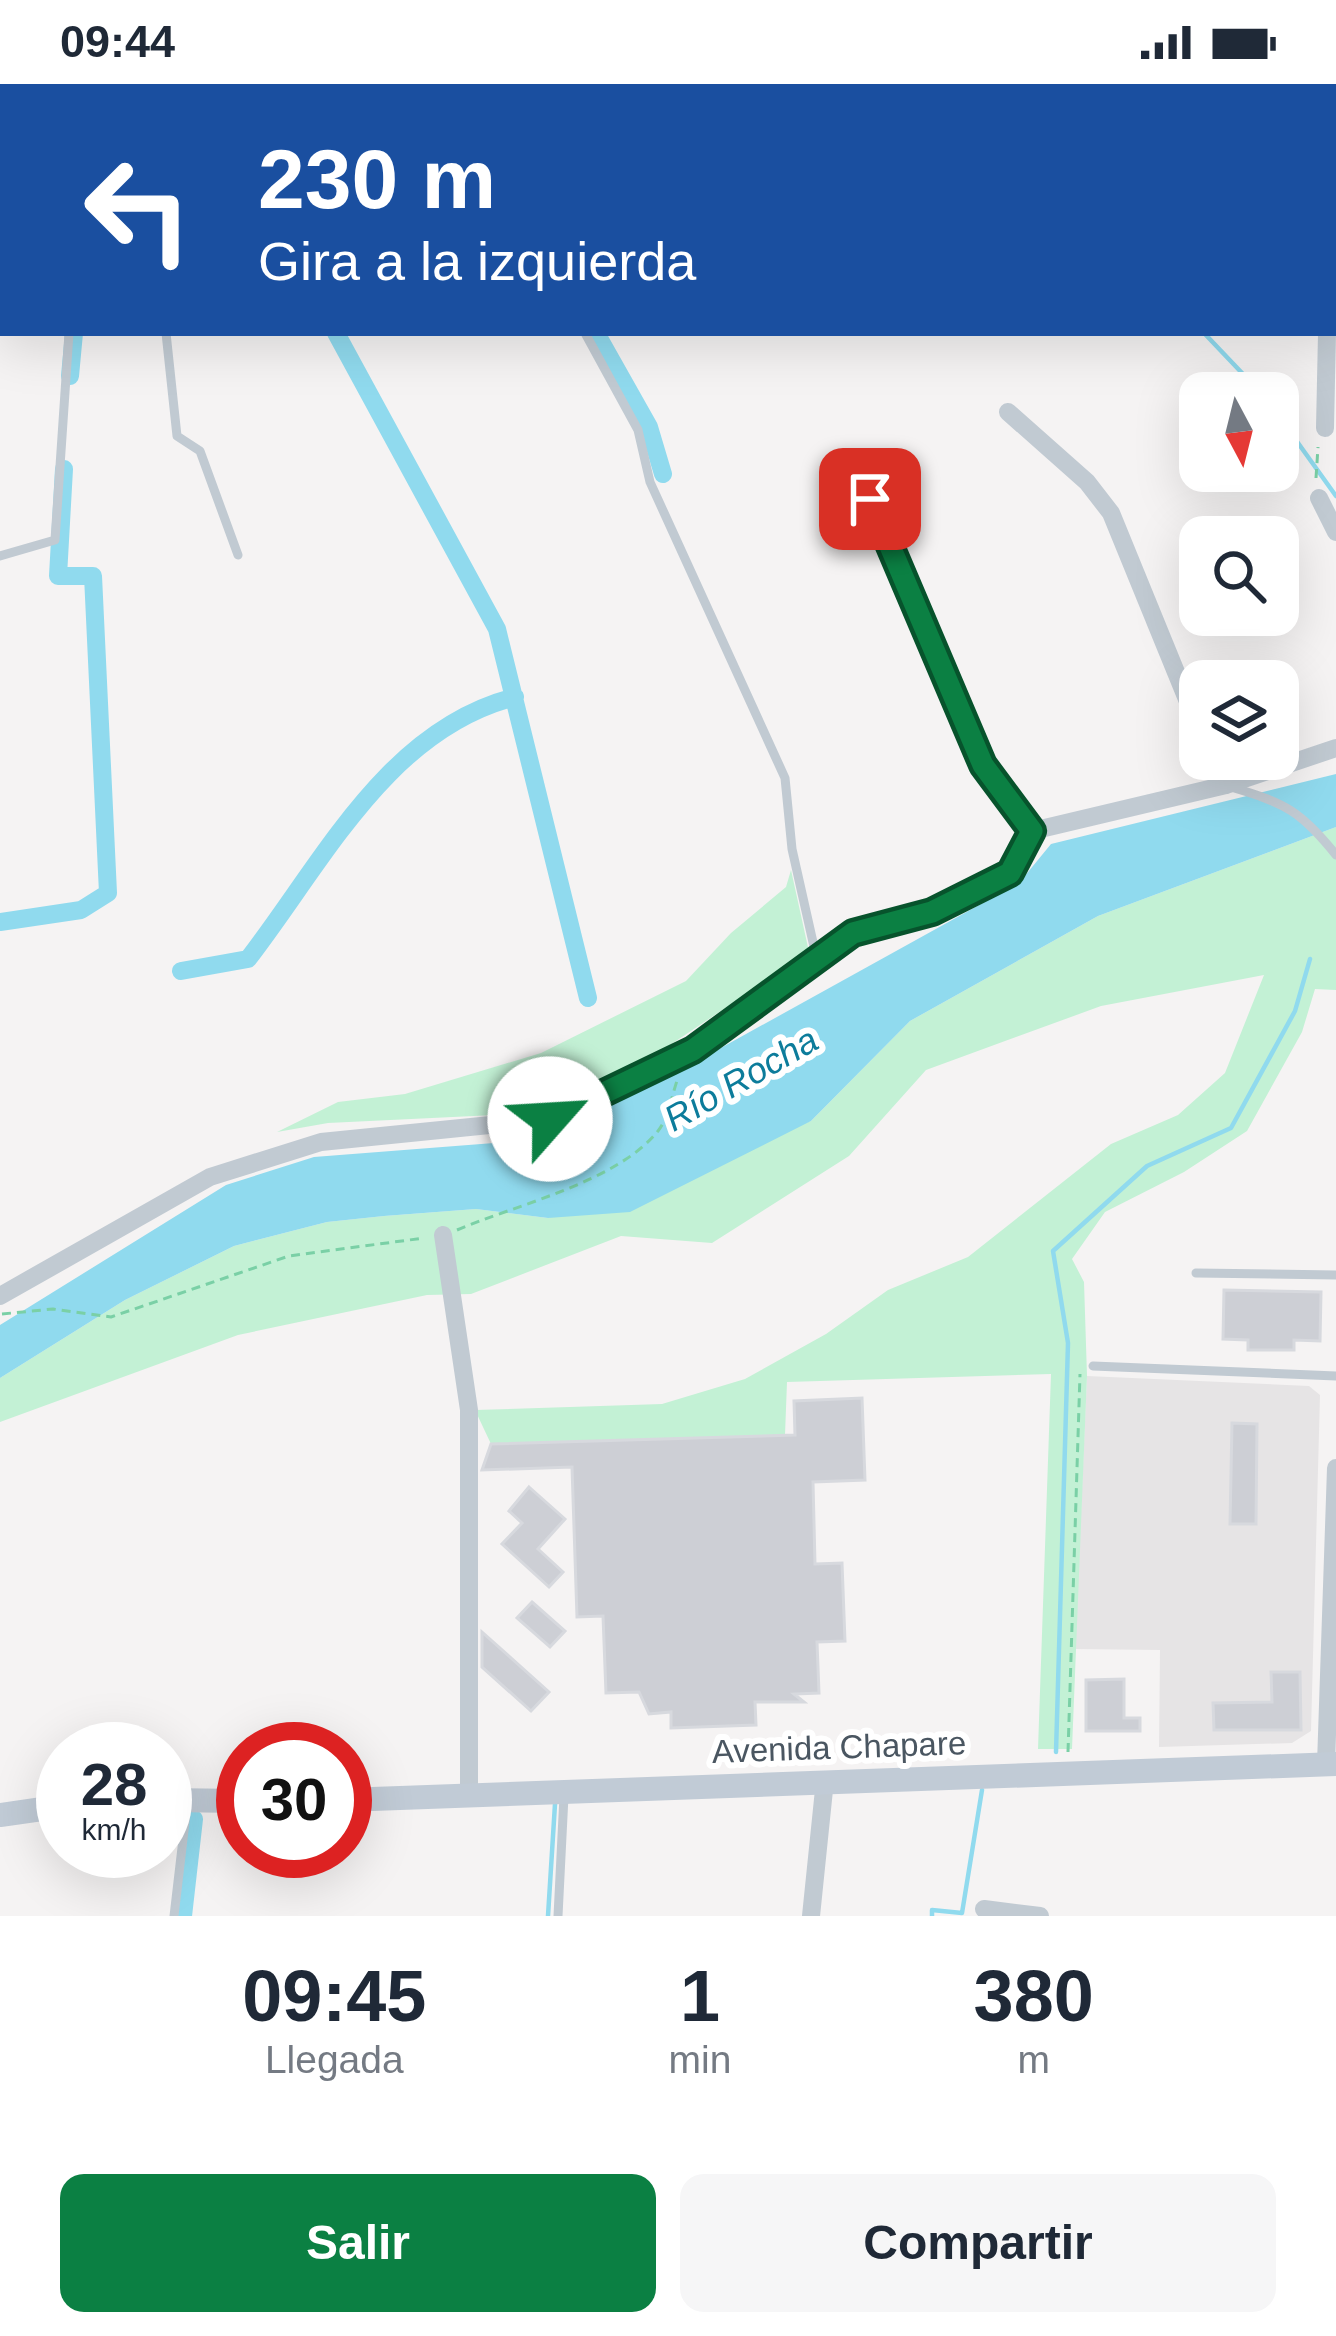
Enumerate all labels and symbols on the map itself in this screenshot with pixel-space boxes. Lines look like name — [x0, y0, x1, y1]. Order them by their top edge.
north arrow — [1179, 372, 1299, 492]
pin — [819, 448, 921, 550]
water label: Río Rocha — [657, 1019, 825, 1139]
position arrow — [487, 1056, 613, 1182]
speed limit sign: 30 — [216, 1722, 372, 1878]
street label: Avenida Chapare — [711, 1724, 967, 1770]

